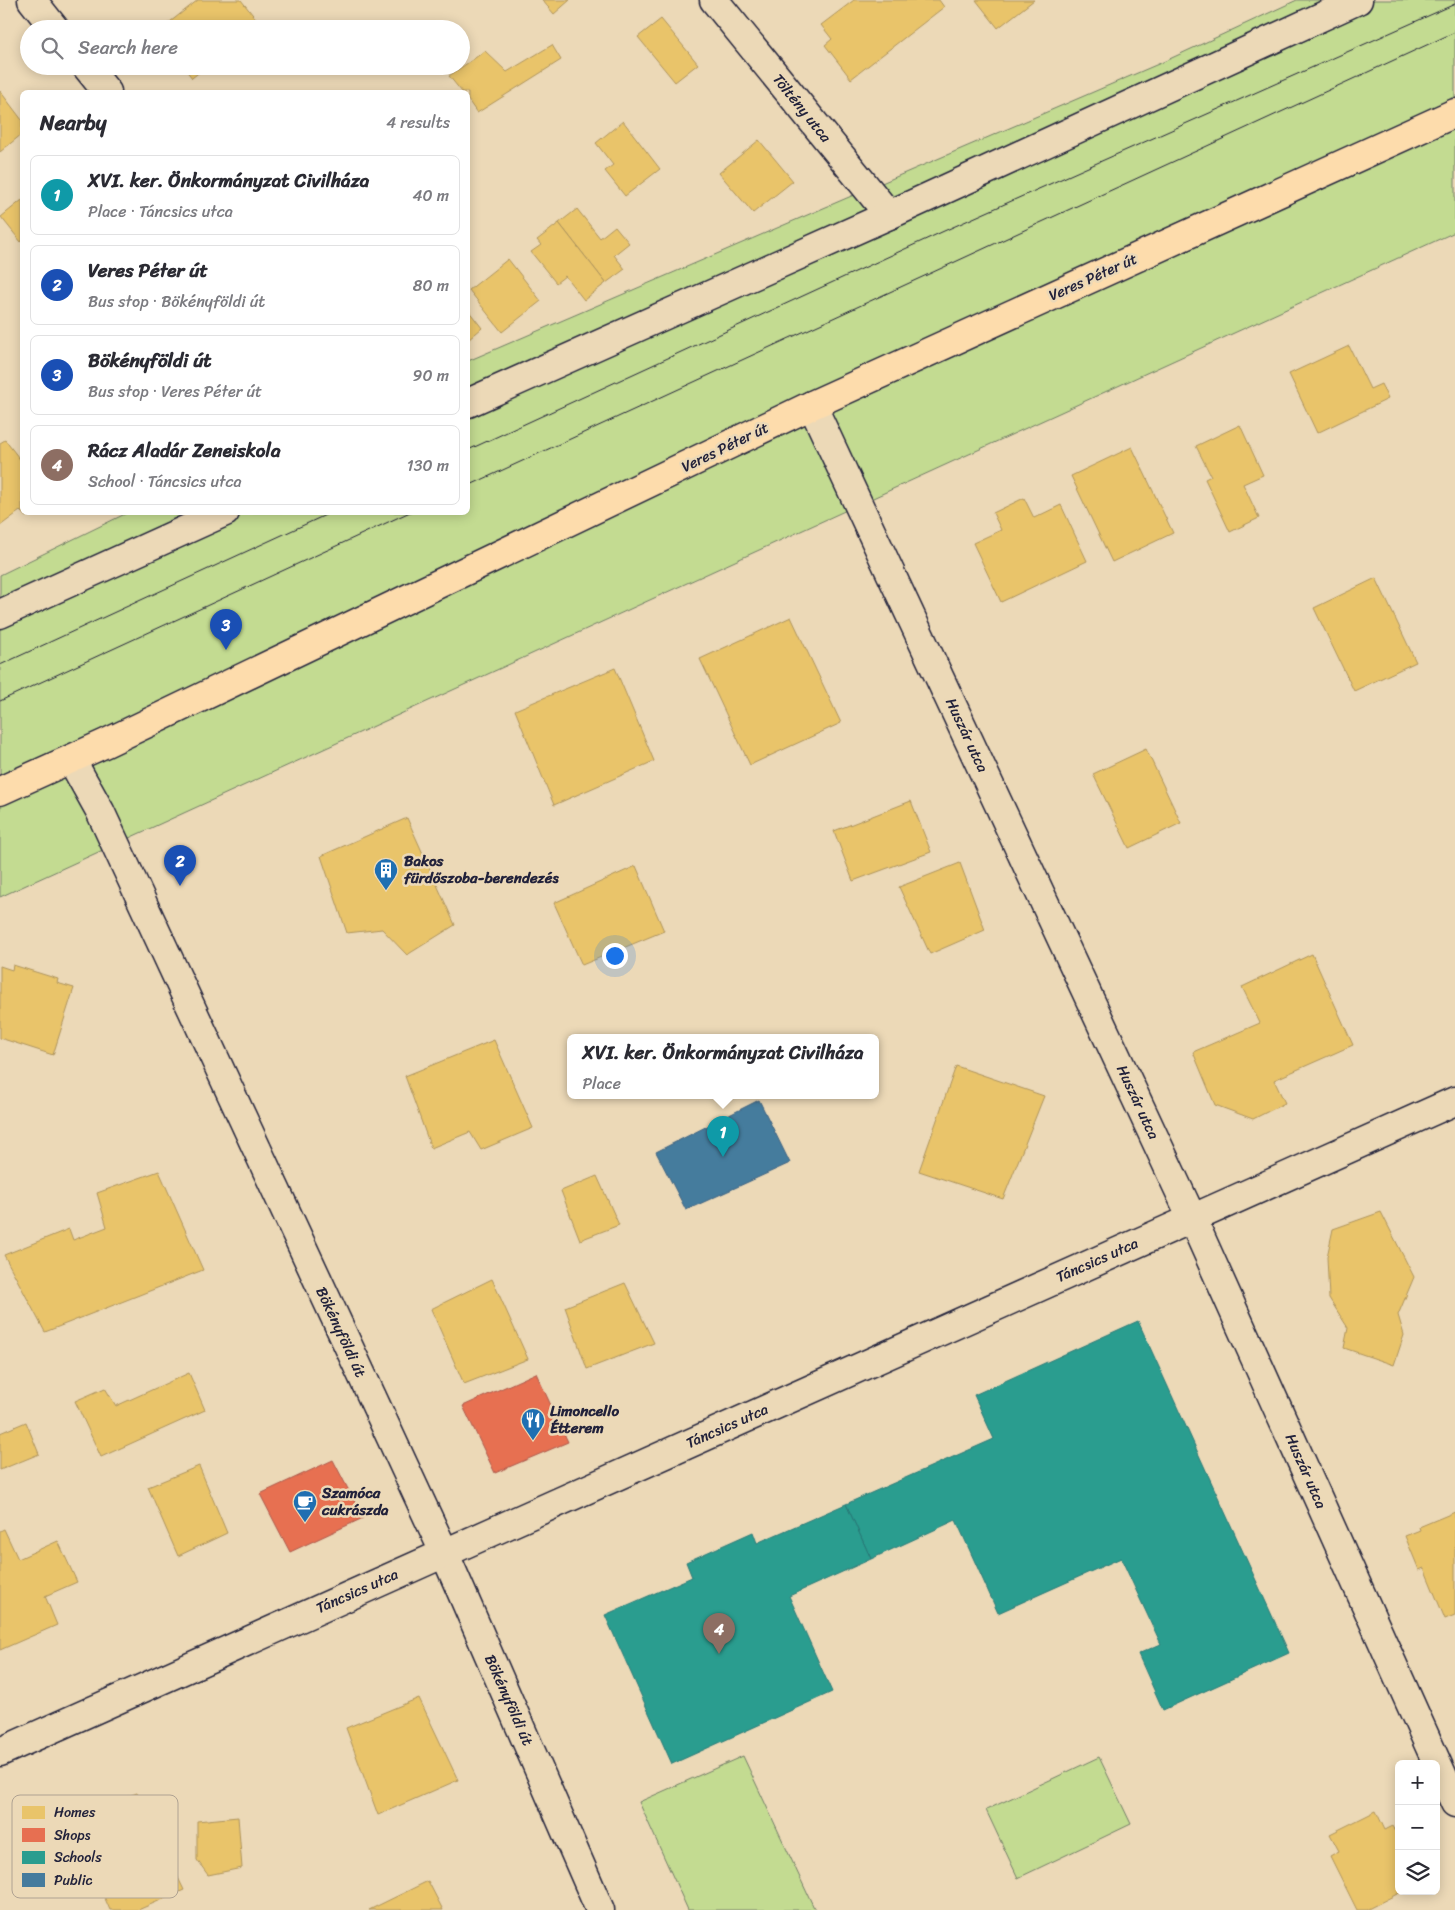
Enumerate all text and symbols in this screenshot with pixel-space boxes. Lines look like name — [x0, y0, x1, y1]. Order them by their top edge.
search box — [20, 20, 470, 75]
text: Search here — [78, 31, 178, 64]
icon: search — [38, 34, 66, 62]
street label: Töltény utca — [766, 68, 838, 149]
text: Nearby — [40, 104, 106, 142]
text: 4 results — [386, 108, 450, 137]
text: XVI. ker. Önkormányzat Civilháza — [88, 164, 369, 197]
text: 1 — [54, 181, 60, 210]
text: 40 m — [412, 181, 449, 210]
text: Place · Táncsics utca — [88, 197, 233, 226]
street label: Veres Péter út — [1045, 246, 1142, 308]
text: Veres Péter út — [88, 254, 208, 287]
text: 2 — [52, 271, 62, 300]
text: 80 m — [413, 271, 449, 300]
text: Bus stop · Bökényföldi út — [88, 287, 265, 316]
text: Bökényföldi út — [88, 344, 212, 377]
text: 3 — [53, 361, 61, 390]
text: 90 m — [413, 361, 449, 390]
text: Bus stop · Veres Péter út — [88, 377, 262, 406]
street label: Veres Péter út — [677, 414, 774, 479]
text: Rácz Aladár Zeneiskola — [88, 434, 280, 467]
text: 4 — [52, 451, 62, 480]
text: 130 m — [407, 451, 449, 480]
text: School · Táncsics utca — [88, 467, 241, 496]
pin: 3 — [210, 609, 242, 650]
street label: Huszár utca — [938, 693, 996, 777]
pin: 2 — [164, 845, 196, 886]
place label: Bakos fürdőszoba-berendezés — [404, 848, 559, 891]
building icon: Bakos fürdőszoba-berendezés — [373, 857, 399, 891]
your location — [602, 943, 628, 969]
popup — [567, 1034, 879, 1099]
text: XVI. ker. Önkormányzat Civilháza — [582, 1036, 864, 1069]
street label: Huszár utca — [1109, 1060, 1167, 1144]
text: Place — [582, 1069, 621, 1098]
pin: 1 — [707, 1116, 739, 1157]
street label: Táncsics utca — [1052, 1230, 1143, 1290]
street label: Bökényföldi út — [309, 1282, 374, 1382]
street label: Táncsics utca — [682, 1396, 773, 1456]
place label: Limoncello Étterem — [550, 1398, 620, 1441]
restaurant icon: Limoncello Étterem — [520, 1407, 546, 1441]
street label: Huszár utca — [1278, 1429, 1334, 1513]
place label: Szamóca cukrászda — [321, 1480, 389, 1523]
cafe icon: Szamóca cukrászda — [292, 1489, 318, 1523]
street label: Táncsics utca — [312, 1561, 403, 1621]
pin: 4 — [703, 1613, 735, 1654]
street label: Bökényföldi út — [477, 1650, 541, 1750]
map controls — [1395, 1760, 1440, 1895]
button: + — [1395, 1760, 1440, 1805]
legend — [12, 1795, 178, 1898]
text: Homes — [54, 1800, 96, 1825]
button: − — [1395, 1805, 1440, 1850]
text: Shops — [54, 1823, 91, 1848]
text: Schools — [54, 1845, 102, 1870]
button: layers — [1395, 1850, 1440, 1895]
text: Public — [54, 1868, 93, 1893]

